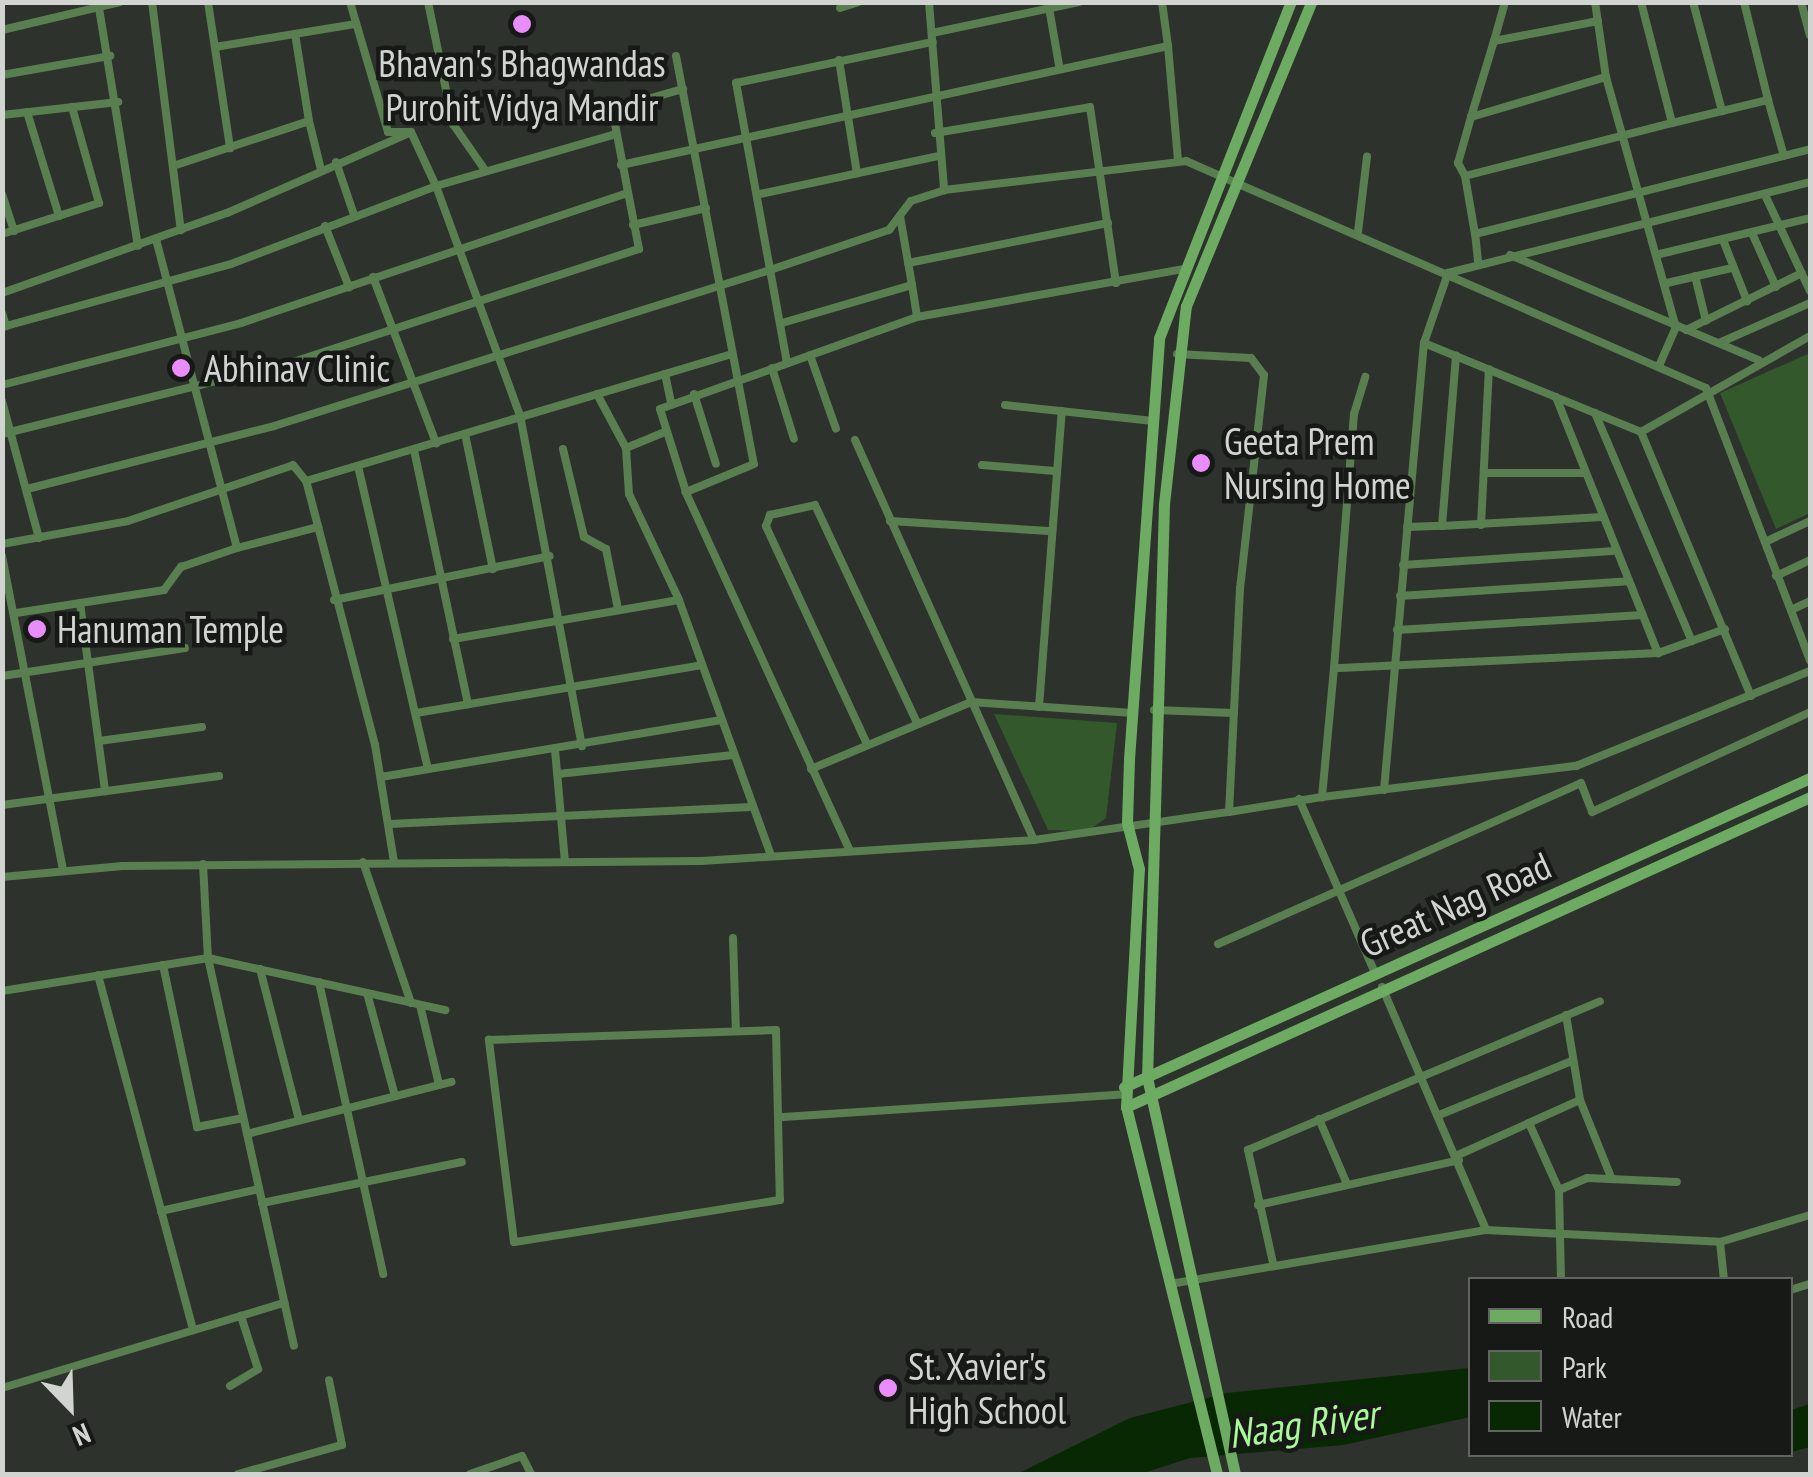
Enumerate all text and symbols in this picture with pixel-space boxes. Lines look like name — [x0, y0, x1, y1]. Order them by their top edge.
marker: Bhavan's Bhagwandas Purohit Vidya Mandir — [511, 13, 533, 35]
place label: Bhavan's Bhagwandas Purohit Vidya Mandir — [378, 40, 666, 130]
place label: Abhinav Clinic — [204, 345, 391, 391]
marker: Abhinav Clinic — [168, 355, 194, 381]
place label: Geeta Prem Nursing Home — [1224, 418, 1411, 508]
marker: Geeta Prem Nursing Home — [1188, 450, 1214, 476]
place label: Hanuman Temple — [57, 606, 285, 652]
marker: Hanuman Temple — [26, 618, 48, 640]
street label: Great Nag Road — [1353, 842, 1557, 966]
legend — [1468, 1277, 1793, 1457]
text: Road — [1562, 1297, 1613, 1336]
place label: St. Xavier's High School — [908, 1343, 1066, 1432]
text: Park — [1562, 1347, 1607, 1386]
north arrow — [20, 1357, 120, 1457]
marker: St. Xavier's High School — [877, 1377, 899, 1399]
water label: Naag River — [1225, 1389, 1381, 1457]
text: Water — [1562, 1397, 1622, 1436]
text: N — [68, 1415, 96, 1455]

